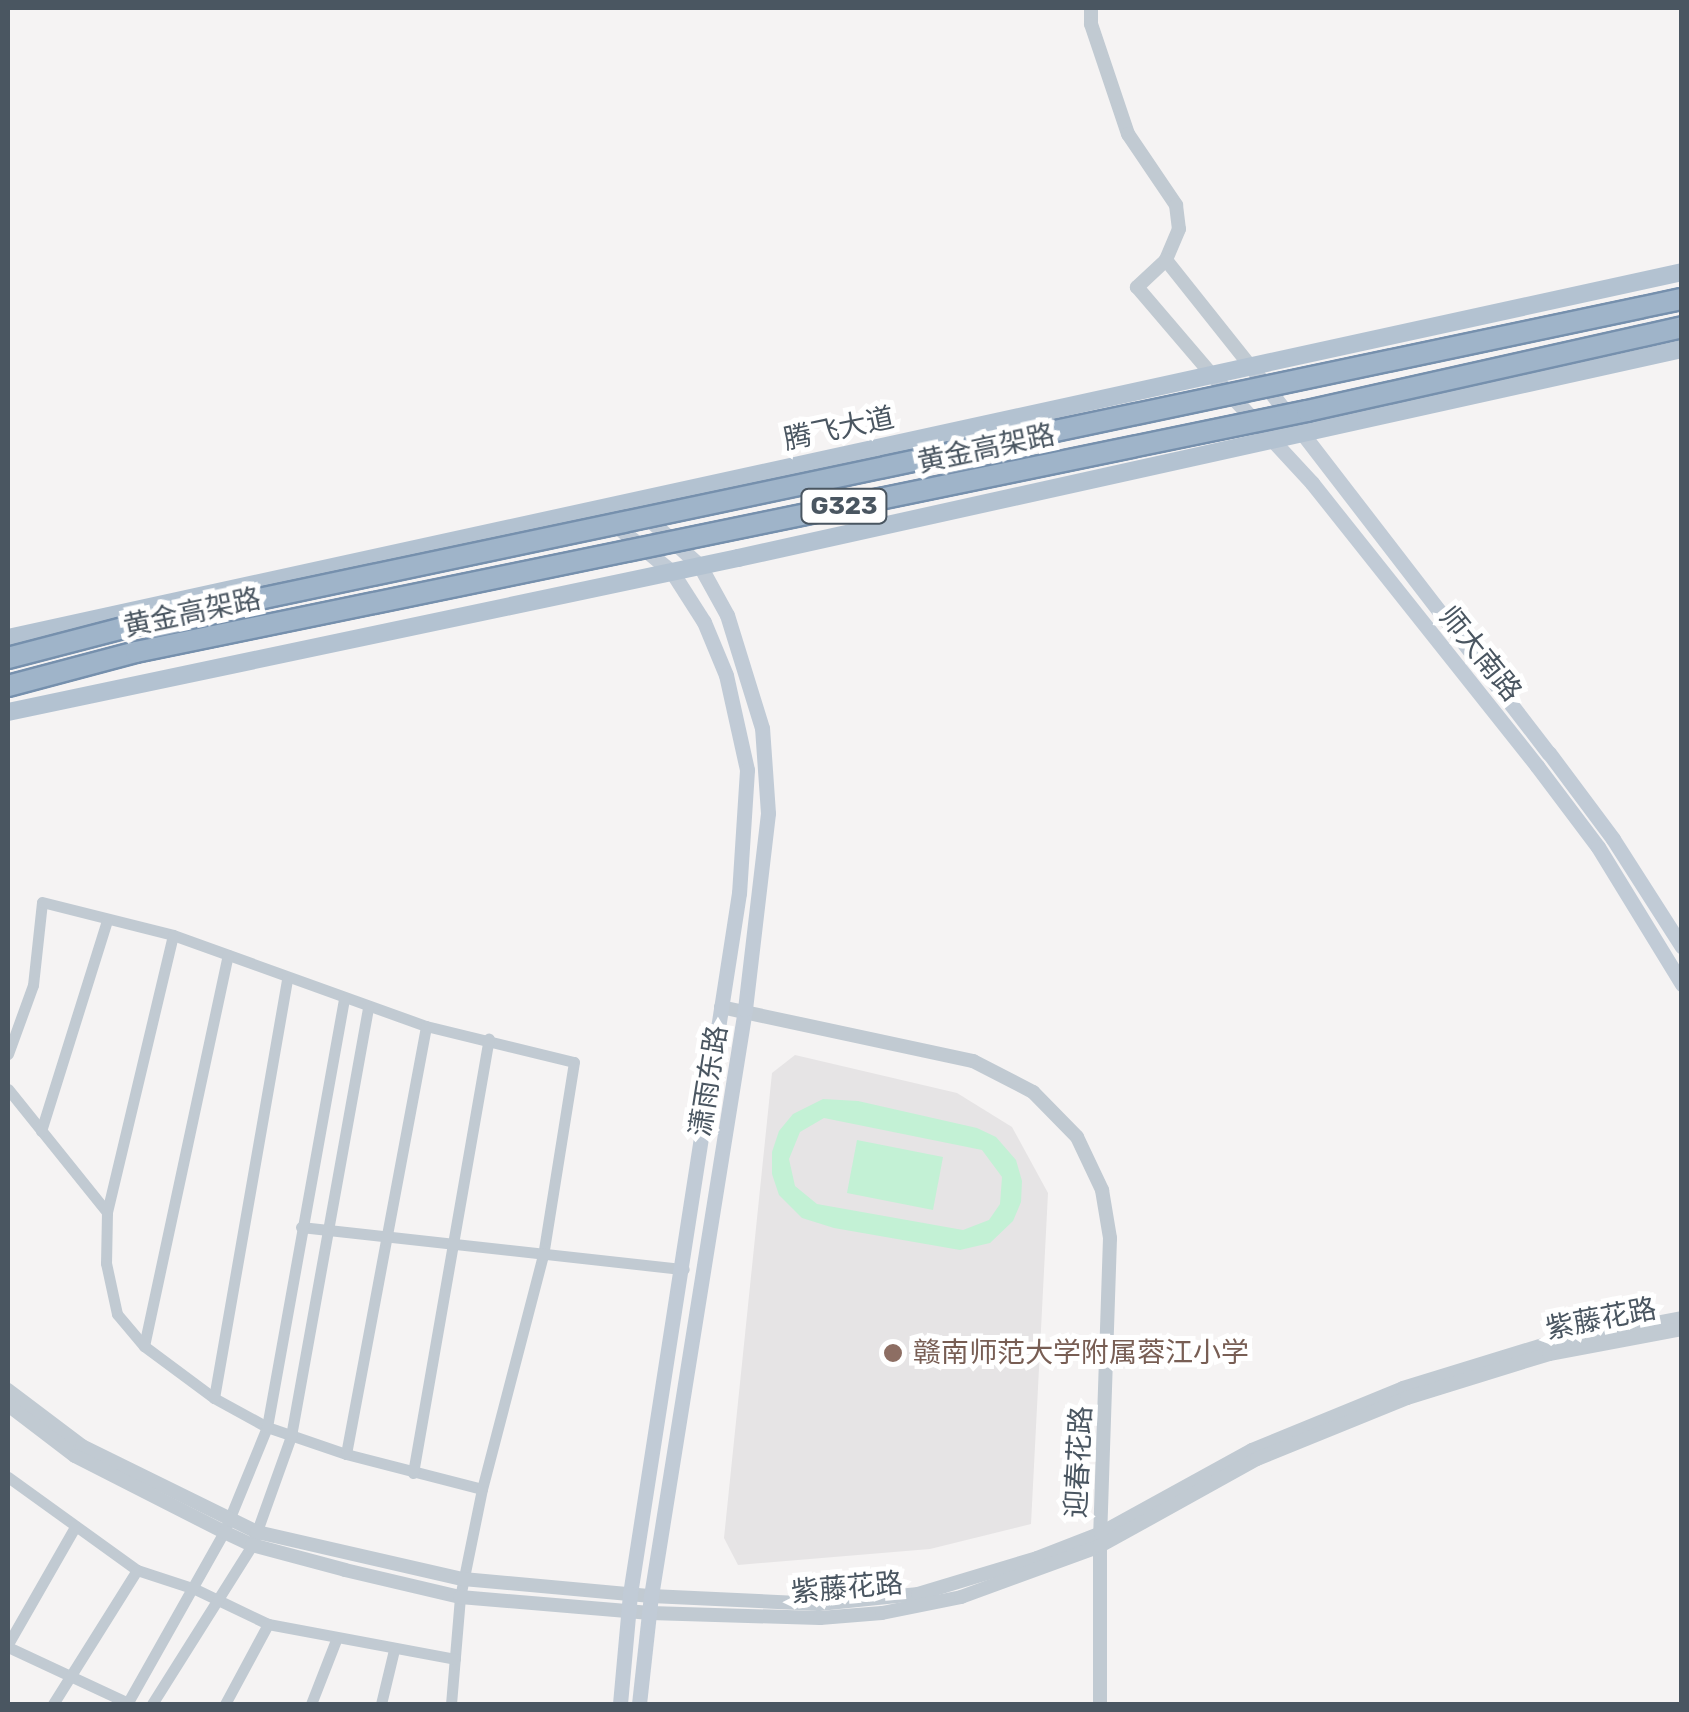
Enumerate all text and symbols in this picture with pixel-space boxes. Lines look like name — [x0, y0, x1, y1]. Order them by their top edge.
street label: 腾飞大道 — [781, 401, 897, 457]
street label: 黄金高架路 — [914, 418, 1058, 480]
road number: G323 — [799, 486, 889, 526]
street label: 黄金高架路 — [120, 582, 264, 644]
street label: 师大南路 — [1432, 600, 1528, 708]
street label: 潇雨东路 — [684, 1023, 734, 1139]
street label: 紫藤花路 — [1543, 1292, 1659, 1346]
place label: 赣南师范大学附属蓉江小学 — [913, 1336, 1249, 1370]
marker: 赣南师范大学附属蓉江小学 — [882, 1342, 904, 1364]
street label: 迎春花路 — [1059, 1405, 1099, 1519]
street label: 紫藤花路 — [790, 1566, 904, 1610]

